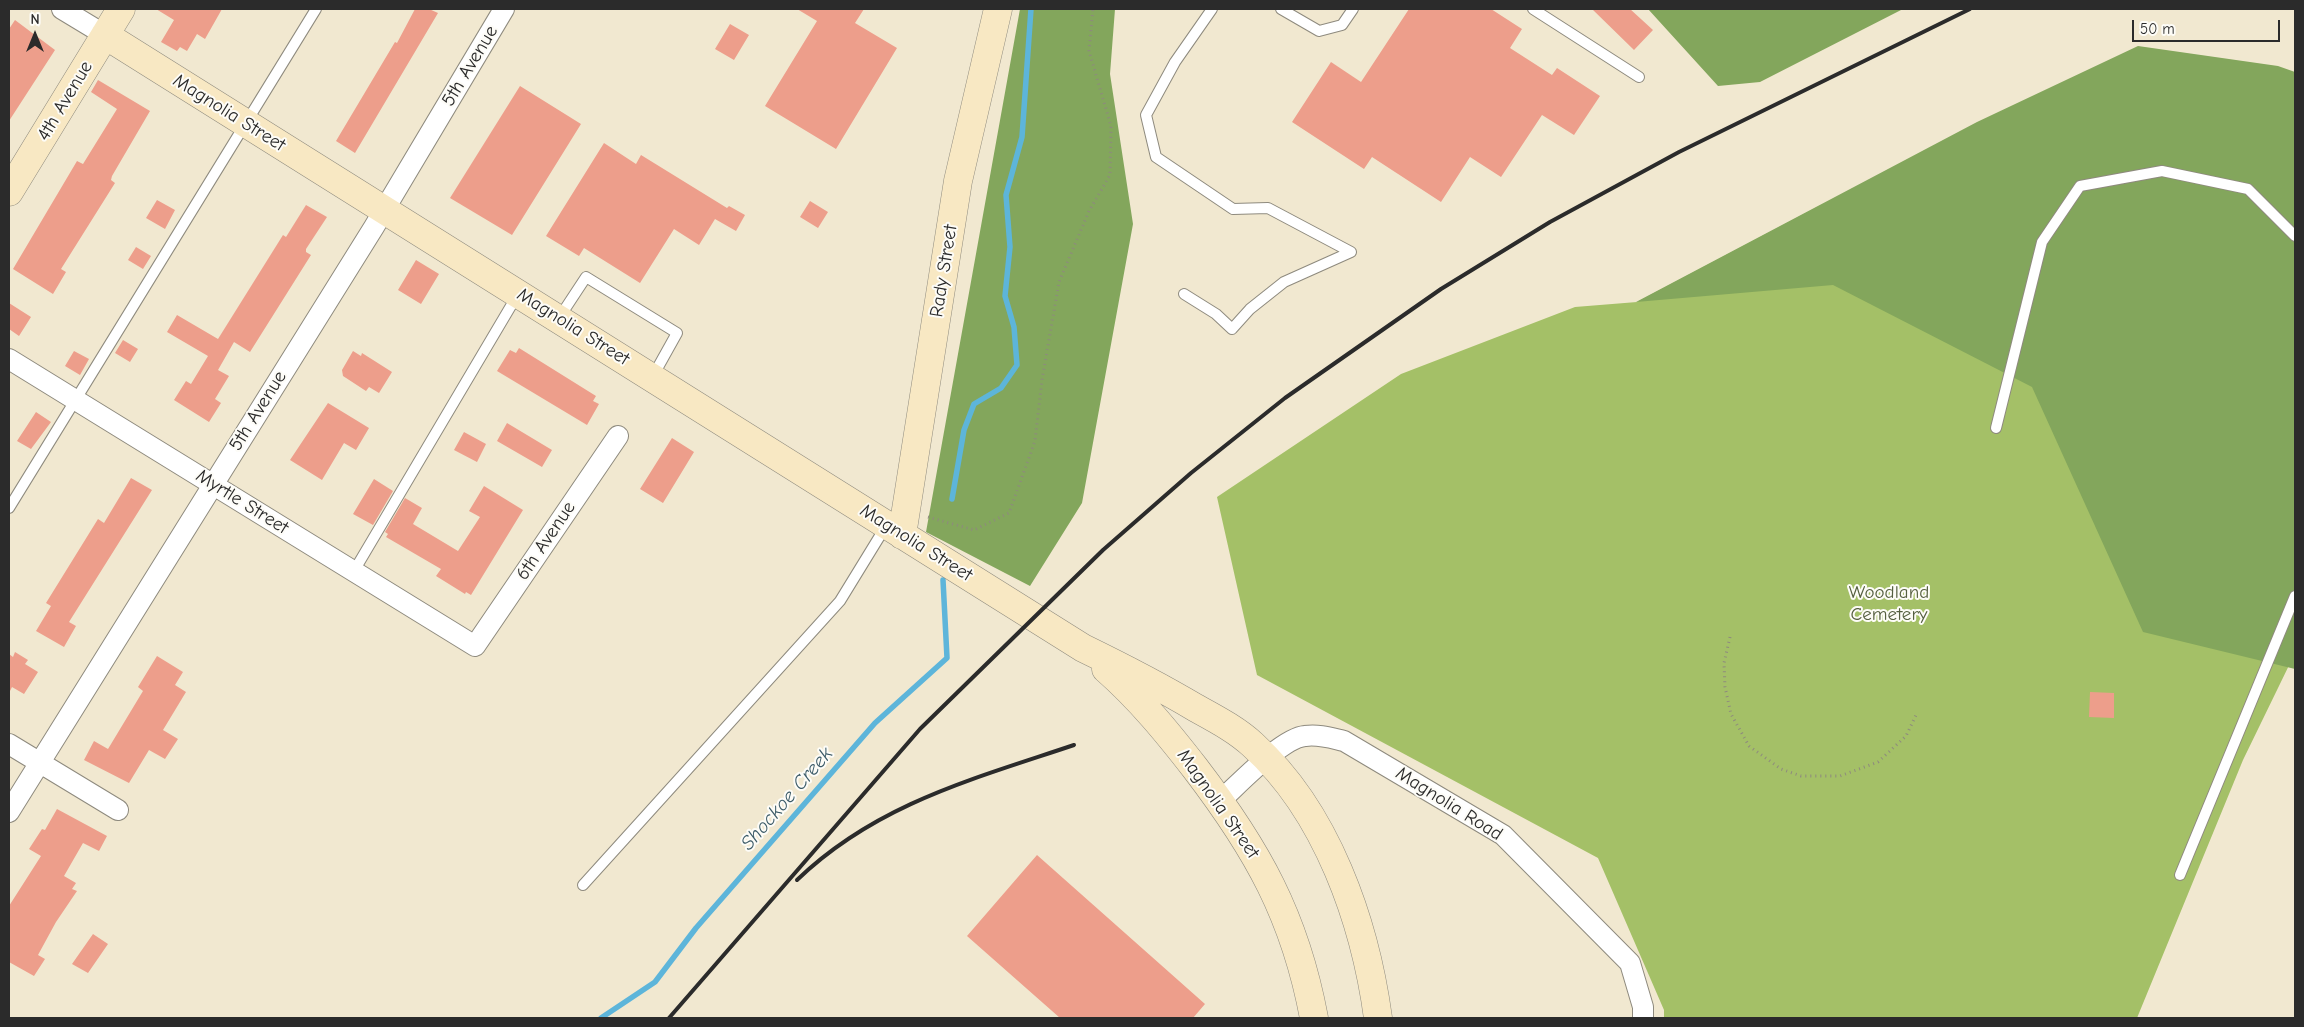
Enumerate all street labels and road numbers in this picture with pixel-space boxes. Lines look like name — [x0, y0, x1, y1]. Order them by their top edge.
street label: 5th Avenue — [437, 22, 503, 110]
street label: 4th Avenue — [32, 57, 98, 145]
street label: Magnolia Street — [168, 69, 290, 157]
street label: Rady Street — [925, 223, 963, 319]
street label: Magnolia Street — [512, 283, 634, 371]
street label: 5th Avenue — [224, 367, 292, 455]
street label: Myrtle Street — [191, 465, 293, 539]
street label: 6th Avenue — [511, 497, 581, 585]
street label: Magnolia Street — [855, 499, 977, 587]
street label: Magnolia Street — [1172, 745, 1264, 863]
street label: Magnolia Road — [1391, 762, 1507, 846]

